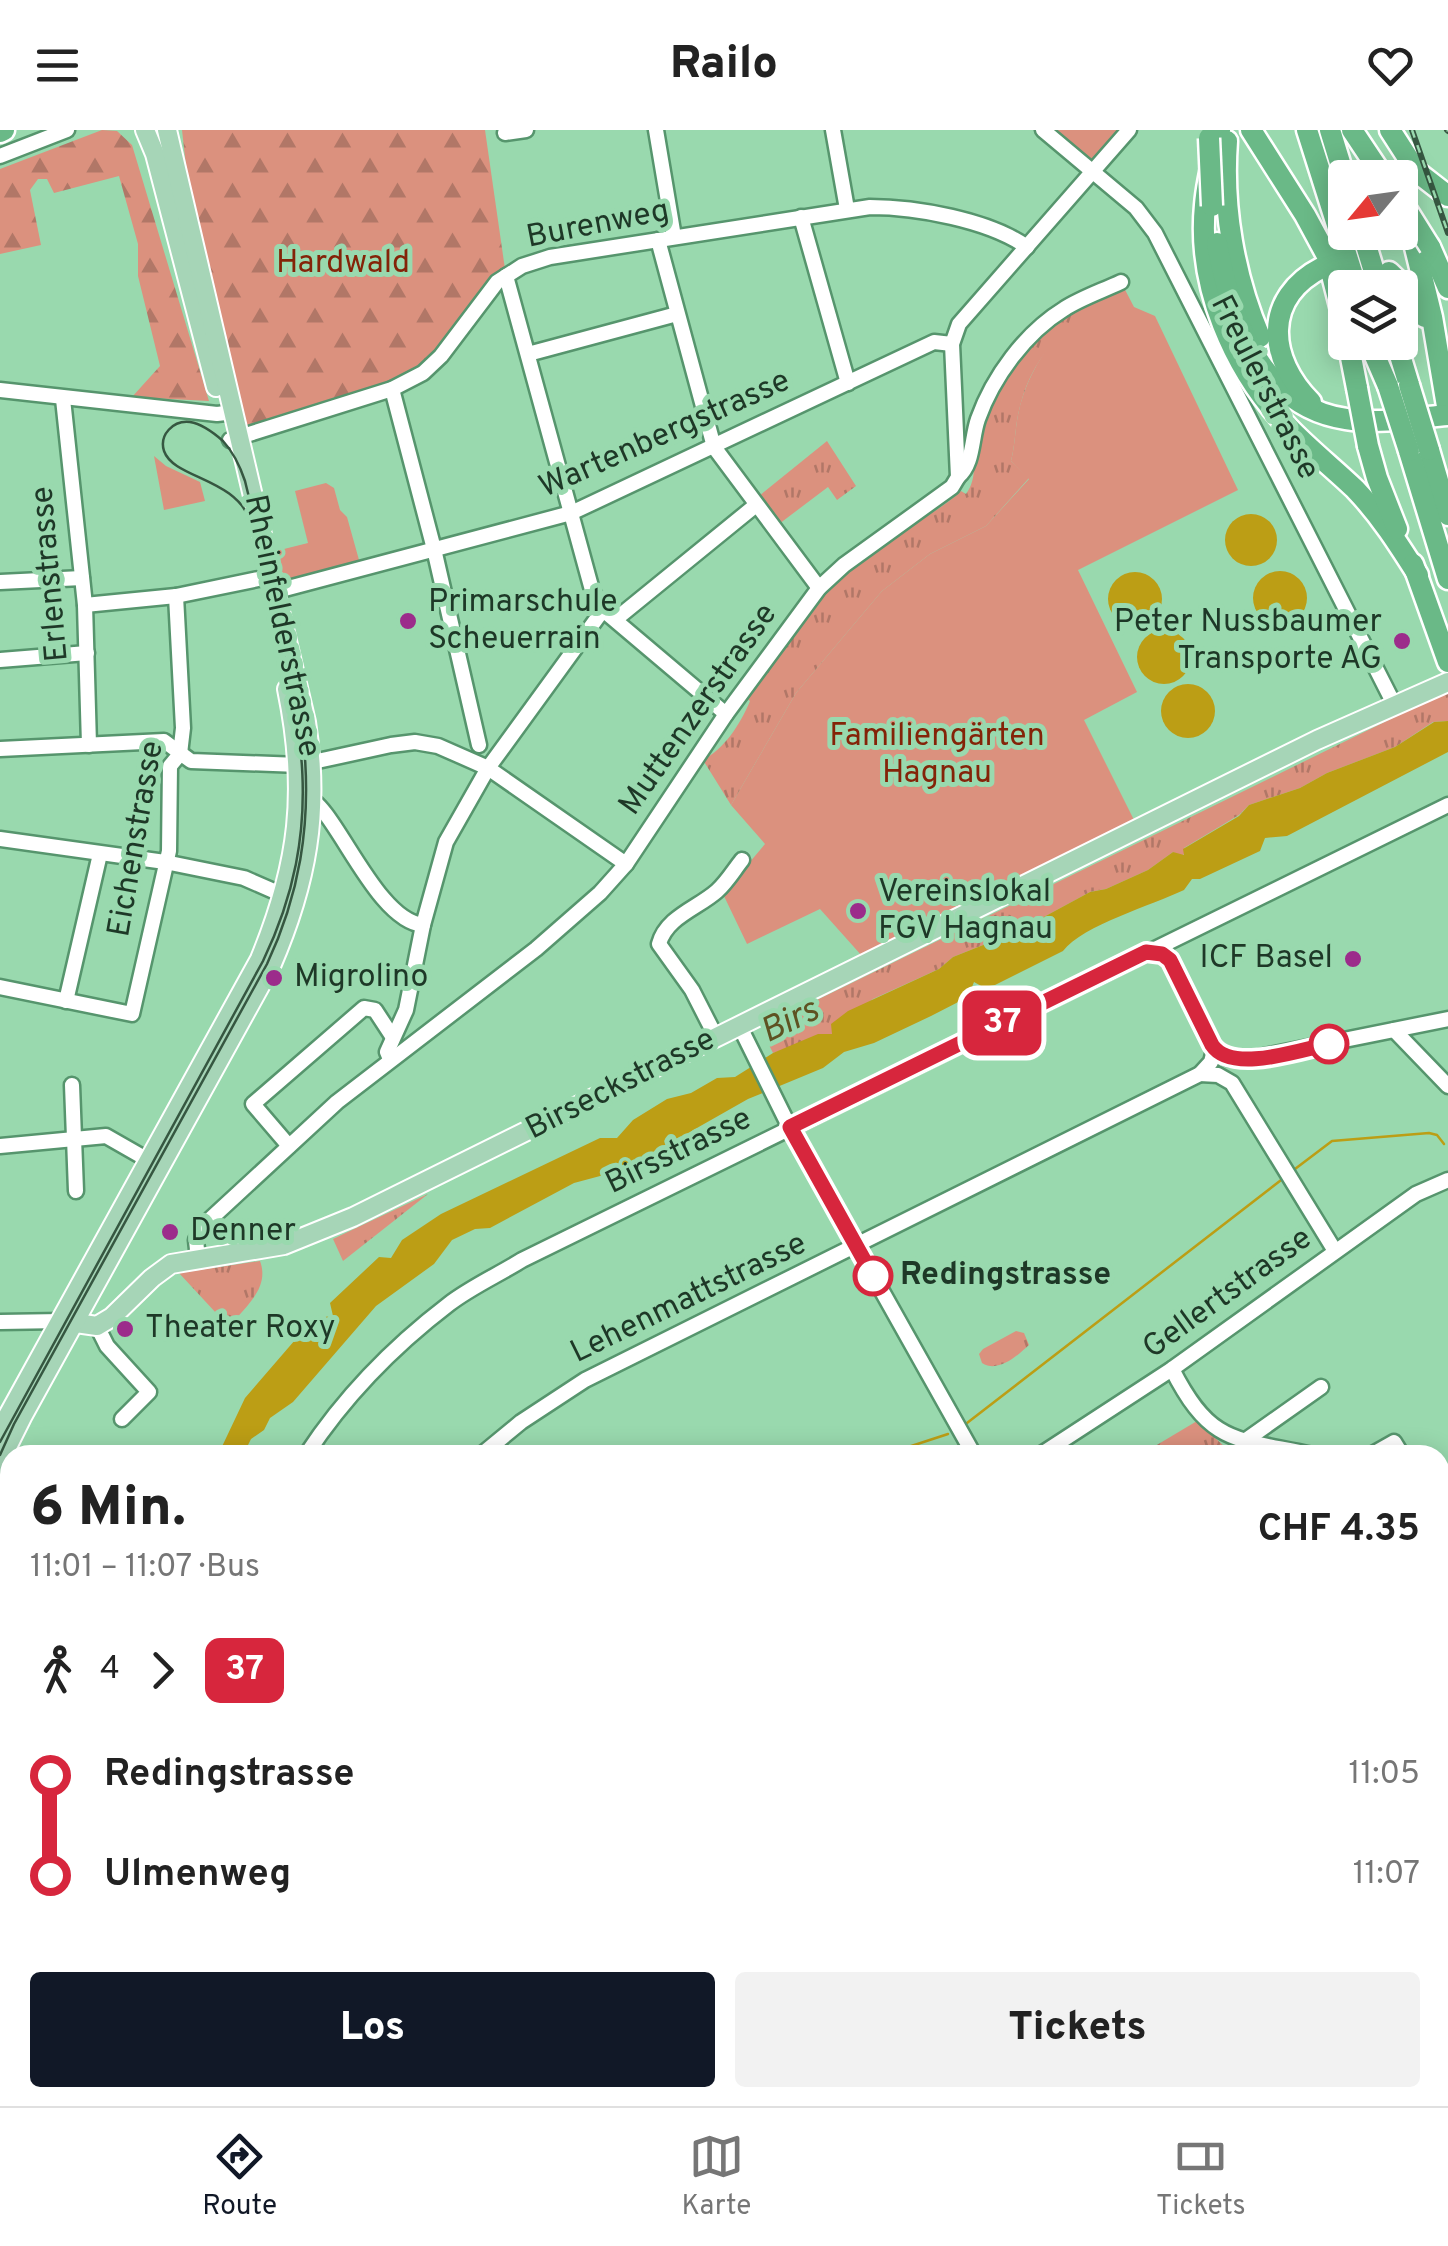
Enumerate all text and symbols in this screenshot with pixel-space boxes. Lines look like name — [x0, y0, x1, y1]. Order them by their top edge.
text: Railo — [670, 37, 778, 94]
icon: menu — [30, 38, 85, 93]
icon: heart — [1363, 38, 1418, 93]
north arrow — [1328, 160, 1418, 250]
map controls — [1328, 160, 1418, 360]
street label: Burenweg — [523, 192, 673, 258]
park label: Hardwald — [276, 244, 410, 284]
button: layers — [1328, 270, 1418, 360]
street label: Freulerstrasse — [1200, 289, 1328, 487]
street label: Wartenbergstrasse — [533, 362, 797, 508]
street label: Erlenstrasse — [23, 484, 79, 664]
street label: Rheinfelderstrasse — [234, 491, 328, 761]
place label: Primarschule Scheuerrain — [428, 583, 618, 660]
street label: Muttenzerstrasse — [611, 596, 787, 824]
place label: Peter Nussbaumer Transporte AG — [1114, 603, 1382, 680]
marker: Primarschule Scheuerrain — [397, 610, 419, 632]
marker: Peter Nussbaumer Transporte AG — [1391, 630, 1413, 652]
park label: Familiengärten Hagnau — [829, 717, 1045, 794]
street label: Eichenstrasse — [100, 738, 174, 940]
place label: Vereinslokal FGV Hagnau — [878, 873, 1053, 950]
marker: Vereinslokal FGV Hagnau — [847, 900, 869, 922]
place label: ICF Basel — [1200, 939, 1333, 979]
marker: ICF Basel — [1342, 948, 1364, 970]
place label: Migrolino — [294, 958, 428, 998]
marker: Migrolino — [263, 967, 285, 989]
water label: Birs — [754, 989, 827, 1055]
line badge: 37 — [957, 990, 1047, 1056]
text: 37 — [982, 1001, 1022, 1045]
street label: Birseckstrasse — [520, 1020, 722, 1150]
unlabelled marker — [1310, 1025, 1348, 1063]
street label: Birsstrasse — [600, 1100, 758, 1204]
place label: Denner — [190, 1212, 296, 1252]
street label: Gellertstrasse — [1136, 1219, 1320, 1369]
marker: Denner — [159, 1221, 181, 1243]
street label: Lehenmattstrasse — [564, 1225, 814, 1373]
place label: Redingstrasse — [900, 1256, 1111, 1296]
marker: Redingstrasse — [854, 1257, 892, 1295]
place label: Theater Roxy — [145, 1309, 336, 1349]
marker: Theater Roxy — [114, 1318, 136, 1340]
text: 6 Min. — [30, 1475, 186, 1545]
text: CHF 4.35 — [1258, 1506, 1420, 1555]
text: 11:01 – 11:07 · Bus — [30, 1548, 260, 1588]
icon: walk — [30, 1643, 85, 1698]
icon: forward — [135, 1643, 190, 1698]
text: 37 — [225, 1648, 264, 1692]
text: 4 — [100, 1650, 120, 1690]
text: Redingstrasse — [104, 1751, 355, 1800]
text: 11:05 — [1349, 1755, 1420, 1795]
text: Ulmenweg — [104, 1851, 291, 1900]
text: 11:07 — [1353, 1855, 1420, 1895]
button: Los — [30, 1972, 715, 2087]
button: Tickets — [735, 1972, 1420, 2087]
tab: Route — [202, 2129, 277, 2225]
tab: Karte — [682, 2129, 751, 2225]
tab: Tickets — [1156, 2129, 1246, 2225]

